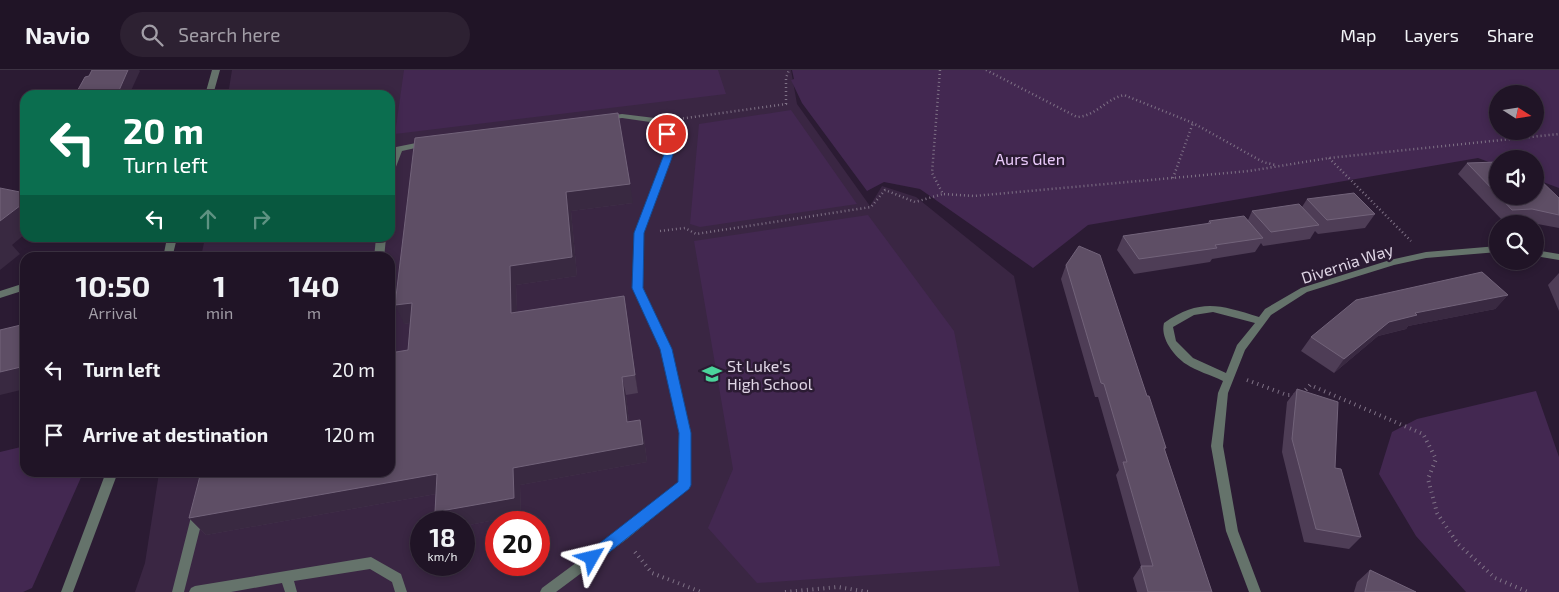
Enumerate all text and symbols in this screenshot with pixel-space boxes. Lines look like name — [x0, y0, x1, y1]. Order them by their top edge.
search box — [120, 12, 470, 57]
text: Navio — [25, 20, 90, 49]
icon: search — [138, 21, 166, 49]
text: Search here — [178, 23, 280, 46]
text: Map — [1340, 24, 1376, 46]
text: Layers — [1404, 24, 1459, 46]
text: Share — [1487, 24, 1534, 46]
north arrow — [1489, 85, 1544, 140]
map controls — [1489, 85, 1544, 270]
text: 20 m — [123, 109, 204, 151]
icon: left — [40, 110, 105, 175]
pin — [646, 113, 688, 155]
icon: arrive — [653, 120, 681, 148]
park label: Aurs Glen — [995, 149, 1065, 168]
button: sound — [1489, 150, 1544, 205]
text: Turn left — [123, 151, 208, 177]
icon: left — [141, 205, 169, 233]
icon: ahead — [194, 205, 222, 233]
icon: right — [247, 205, 275, 233]
button: search — [1489, 215, 1544, 270]
street label: Divernia Way — [1299, 239, 1396, 287]
text: 10:50 — [75, 267, 151, 303]
text: 1 — [213, 267, 226, 303]
text: 140 — [289, 267, 340, 303]
text: Arrival — [89, 303, 137, 322]
text: min — [206, 303, 233, 322]
text: m — [307, 303, 321, 322]
icon: left — [40, 356, 68, 384]
place label: St Luke's High School — [727, 356, 813, 393]
text: Turn left — [83, 358, 160, 381]
text: 20 m — [332, 358, 375, 381]
school or university icon: St Luke's High School — [701, 363, 723, 385]
icon: arrive — [40, 421, 68, 449]
text: Arrive at destination — [83, 423, 268, 446]
text: 120 m — [324, 423, 375, 446]
speed limit sign: 20 — [485, 511, 550, 576]
text: 18 — [429, 522, 456, 552]
position arrow — [565, 531, 617, 583]
text: km/h — [428, 549, 457, 563]

